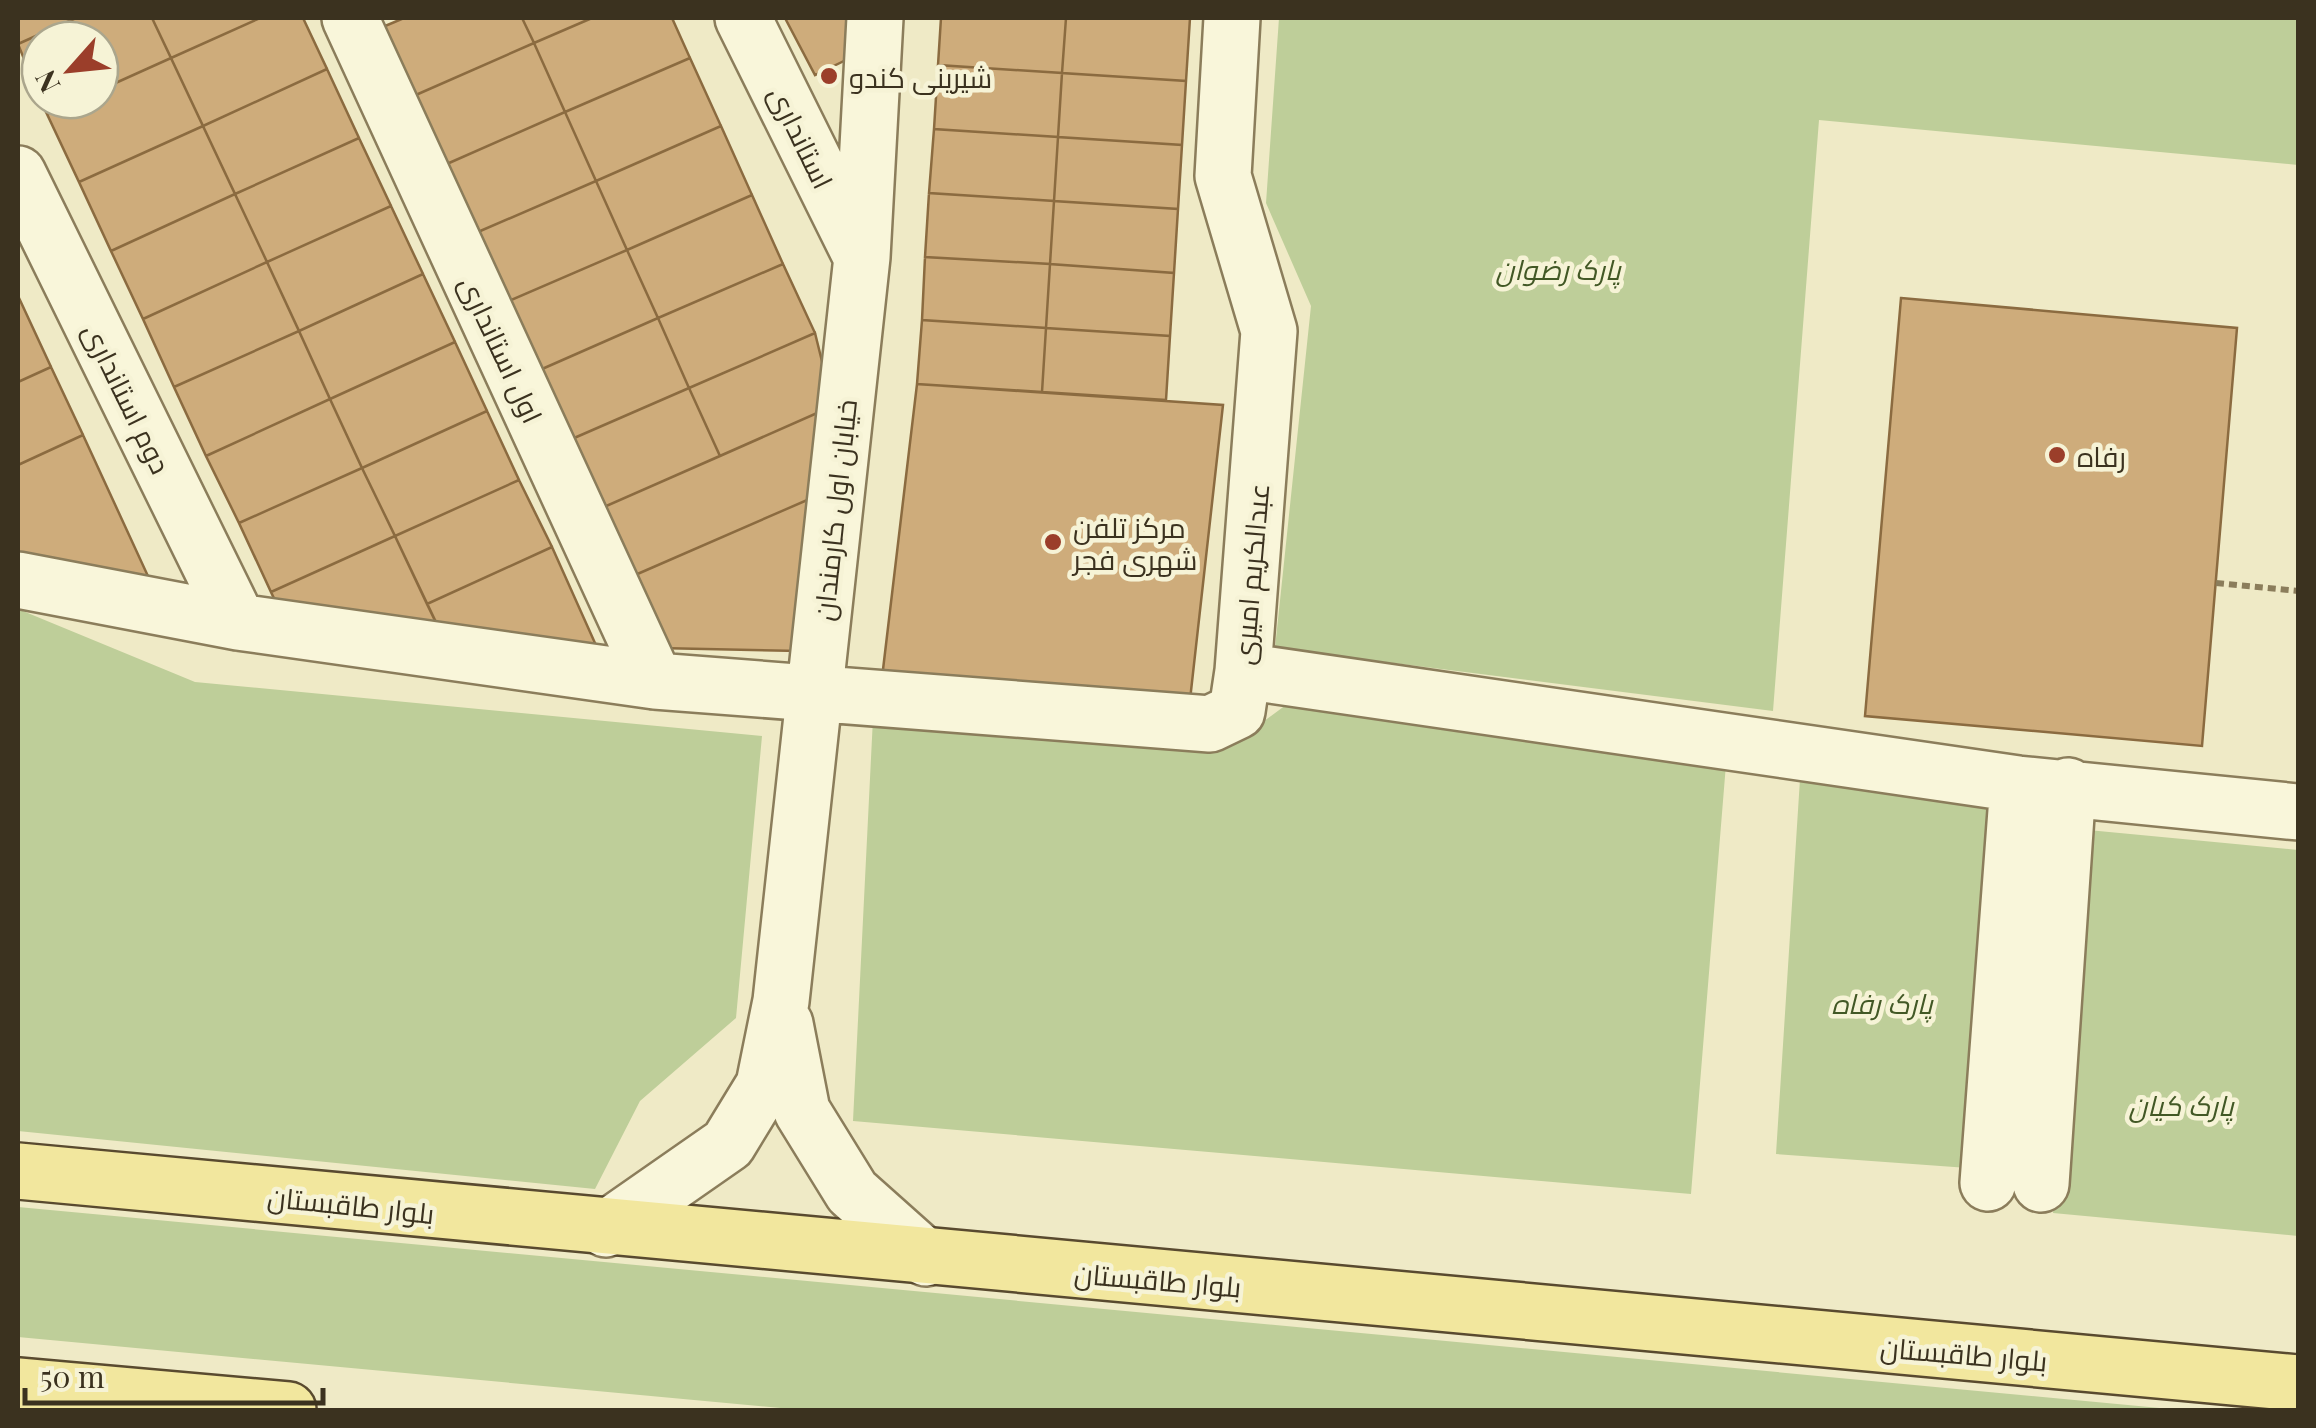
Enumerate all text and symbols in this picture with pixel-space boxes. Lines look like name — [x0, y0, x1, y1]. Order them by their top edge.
north arrow — [20, 20, 120, 120]
place label: شیرینی کندو — [849, 58, 992, 95]
text: N — [25, 65, 67, 99]
marker: شیرینی کندو — [818, 65, 840, 87]
street label: استانداری — [761, 80, 843, 194]
park label: پارک رضوان — [1496, 250, 1622, 289]
street label: اول استانداری — [452, 270, 552, 428]
street label: دوم استانداری — [73, 317, 180, 481]
street label: خیابان اول کارمندان — [804, 398, 864, 622]
place label: رفاه — [2077, 437, 2126, 474]
marker: رفاه — [2046, 444, 2068, 466]
street label: عبدالکریم امیری — [1224, 482, 1279, 667]
place label: مرکز تلفن شهری فجر — [1071, 508, 1197, 577]
marker: مرکز تلفن شهری فجر — [1042, 531, 1064, 553]
park label: پارک رفاه — [1831, 984, 1934, 1023]
park label: پارک کیان — [2129, 1086, 2235, 1125]
street label: بلوار طاقبستان — [266, 1177, 436, 1231]
street label: بلوار طاقبستان — [1073, 1253, 1243, 1305]
street label: بلوار طاقبستان — [1879, 1327, 2049, 1379]
scale bar — [25, 1343, 322, 1405]
text: 50 m — [40, 1356, 105, 1396]

